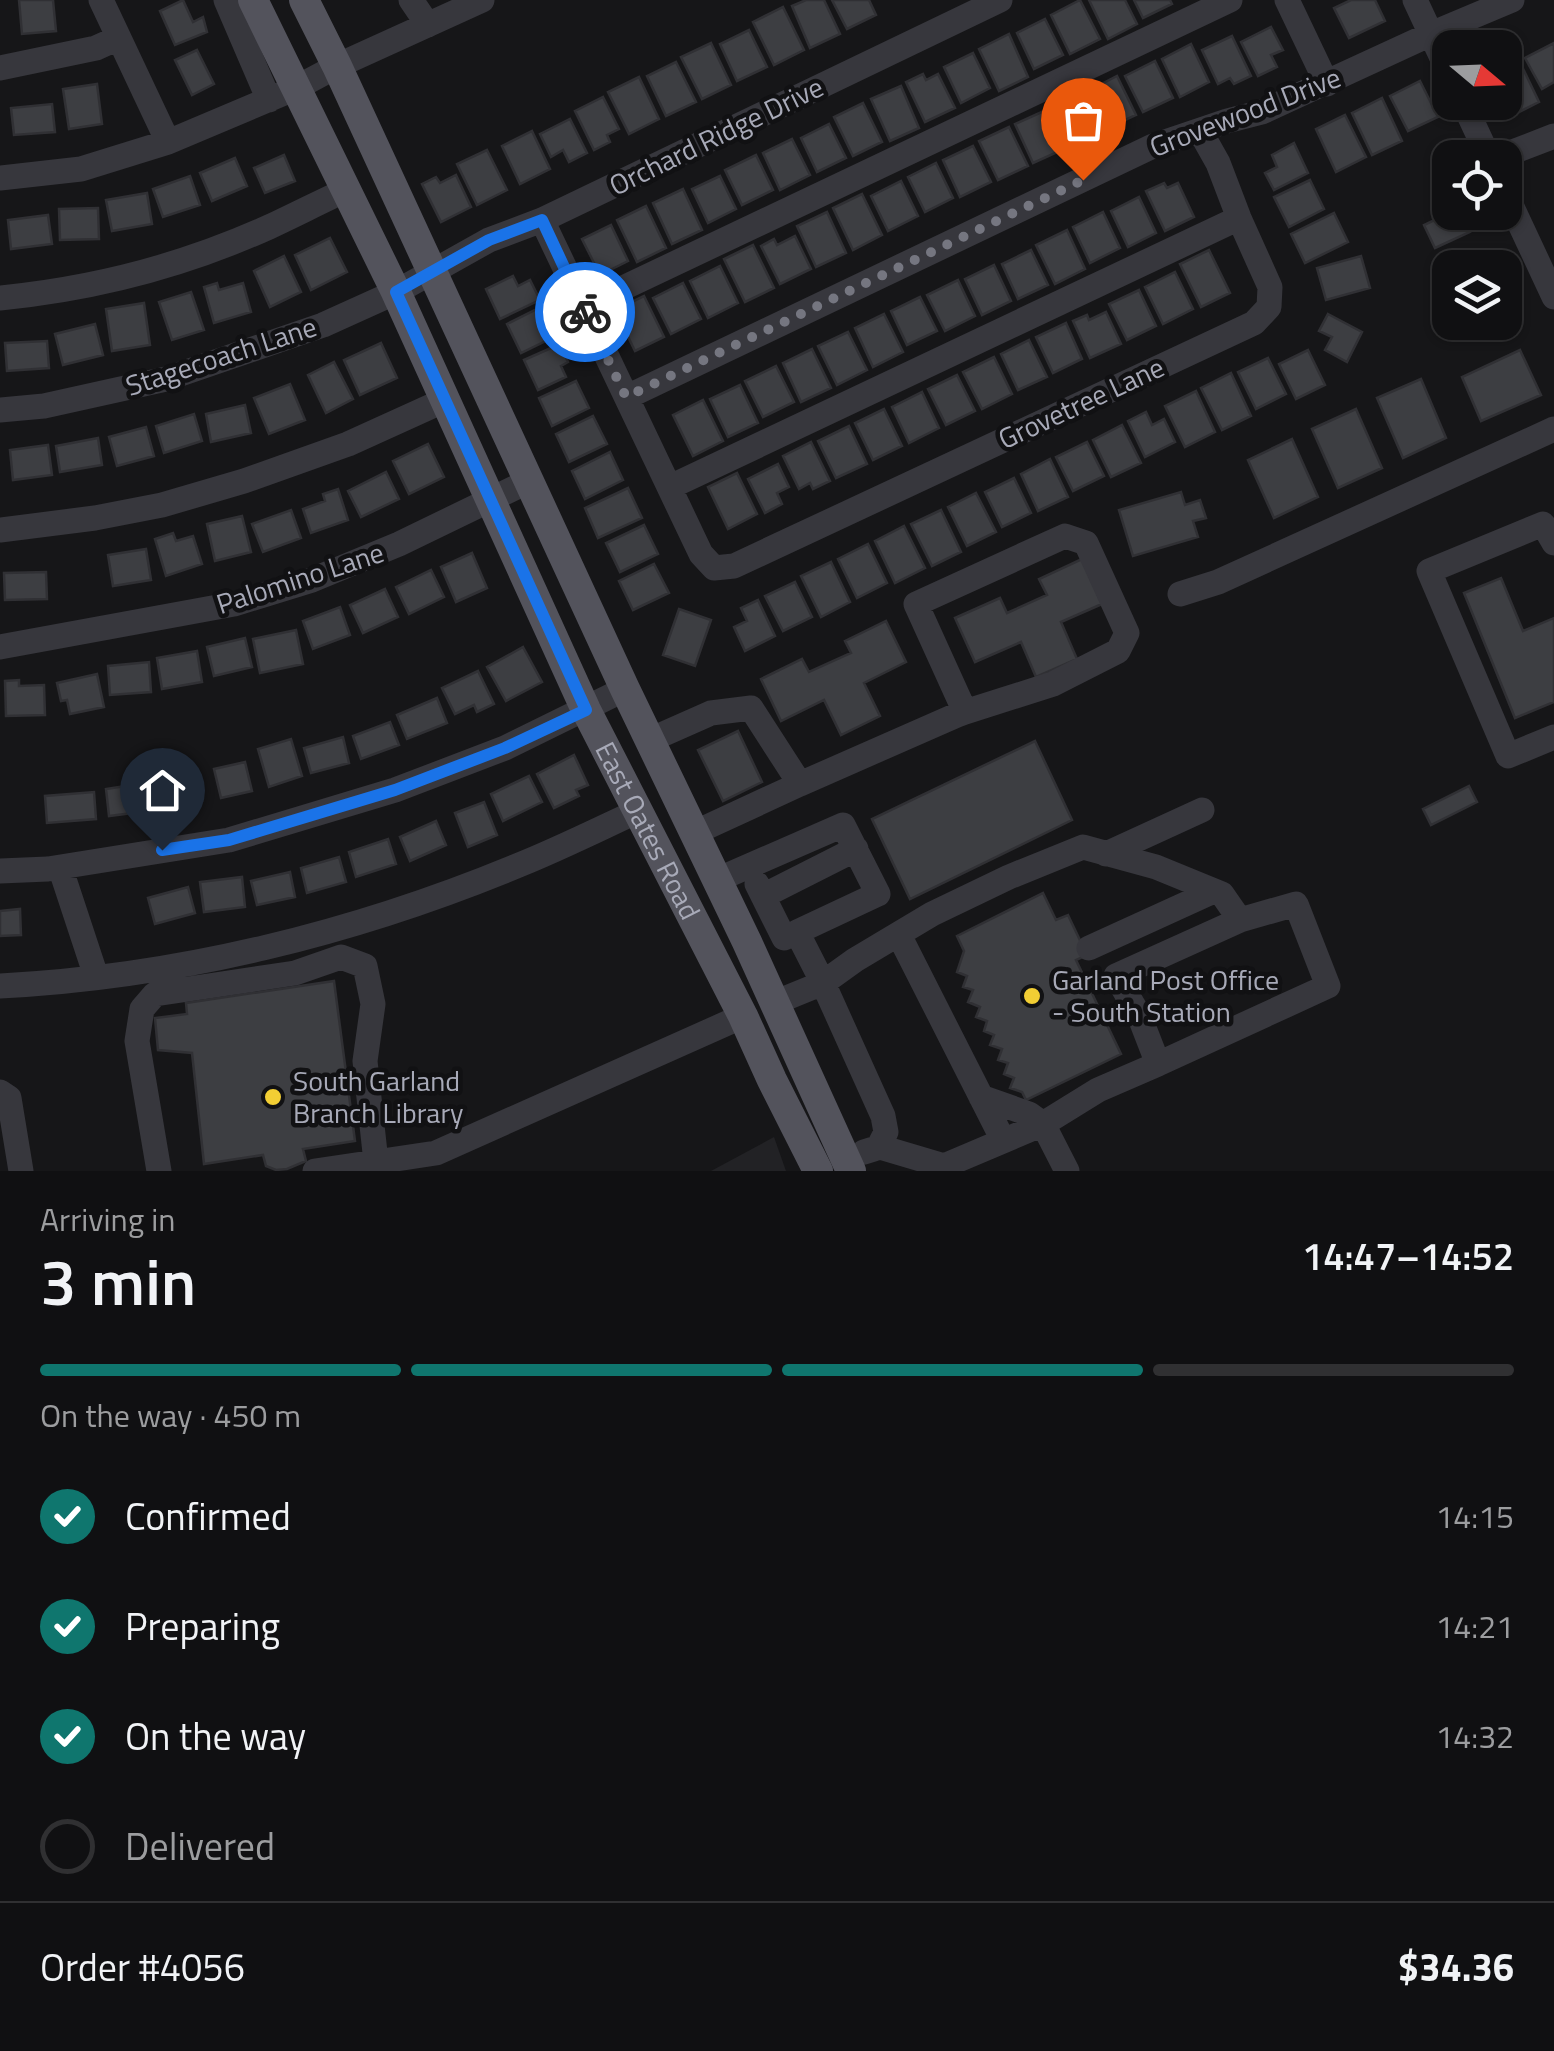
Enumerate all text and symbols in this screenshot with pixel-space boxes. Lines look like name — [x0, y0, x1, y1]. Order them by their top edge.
north arrow — [1432, 30, 1522, 120]
map controls — [1432, 30, 1522, 340]
street label: Grovewood Drive — [1143, 55, 1347, 168]
street label: Orchard Ridge Drive — [601, 65, 830, 206]
pin — [1041, 78, 1126, 181]
icon: bag — [1056, 93, 1111, 148]
button: locate — [1432, 140, 1522, 230]
button: layers — [1432, 250, 1522, 340]
courier — [535, 262, 635, 362]
icon: bike — [558, 285, 613, 340]
street label: Stagecoach Lane — [120, 304, 322, 407]
street label: Grovetree Lane — [991, 345, 1171, 460]
street label: Palomino Lane — [211, 530, 389, 625]
street label: East Oates Road — [585, 734, 712, 927]
pin — [120, 748, 205, 851]
icon: home — [135, 763, 190, 818]
place label: Garland Post Office - South Station — [1052, 958, 1279, 1033]
marker: Garland Post Office - South Station — [1021, 985, 1043, 1007]
place label: South Garland Branch Library — [293, 1059, 464, 1134]
marker: South Garland Branch Library — [262, 1086, 284, 1108]
text: Arriving in — [40, 1195, 176, 1243]
text: 14:47–14:52 — [1302, 1227, 1514, 1285]
text: 3 min — [40, 1231, 196, 1330]
text: On the way · 450 m — [40, 1391, 301, 1439]
text: Confirmed — [125, 1487, 291, 1545]
icon: check — [40, 1489, 95, 1544]
text: 14:15 — [1435, 1492, 1514, 1540]
text: Preparing — [125, 1597, 280, 1655]
icon: check — [40, 1599, 95, 1654]
text: 14:21 — [1435, 1602, 1514, 1650]
text: On the way — [125, 1707, 306, 1765]
icon: check — [40, 1709, 95, 1764]
text: 14:32 — [1435, 1712, 1514, 1760]
text: Delivered — [125, 1817, 275, 1875]
text: Order #4056 — [40, 1938, 245, 1996]
text: $34.36 — [1398, 1938, 1514, 1996]

